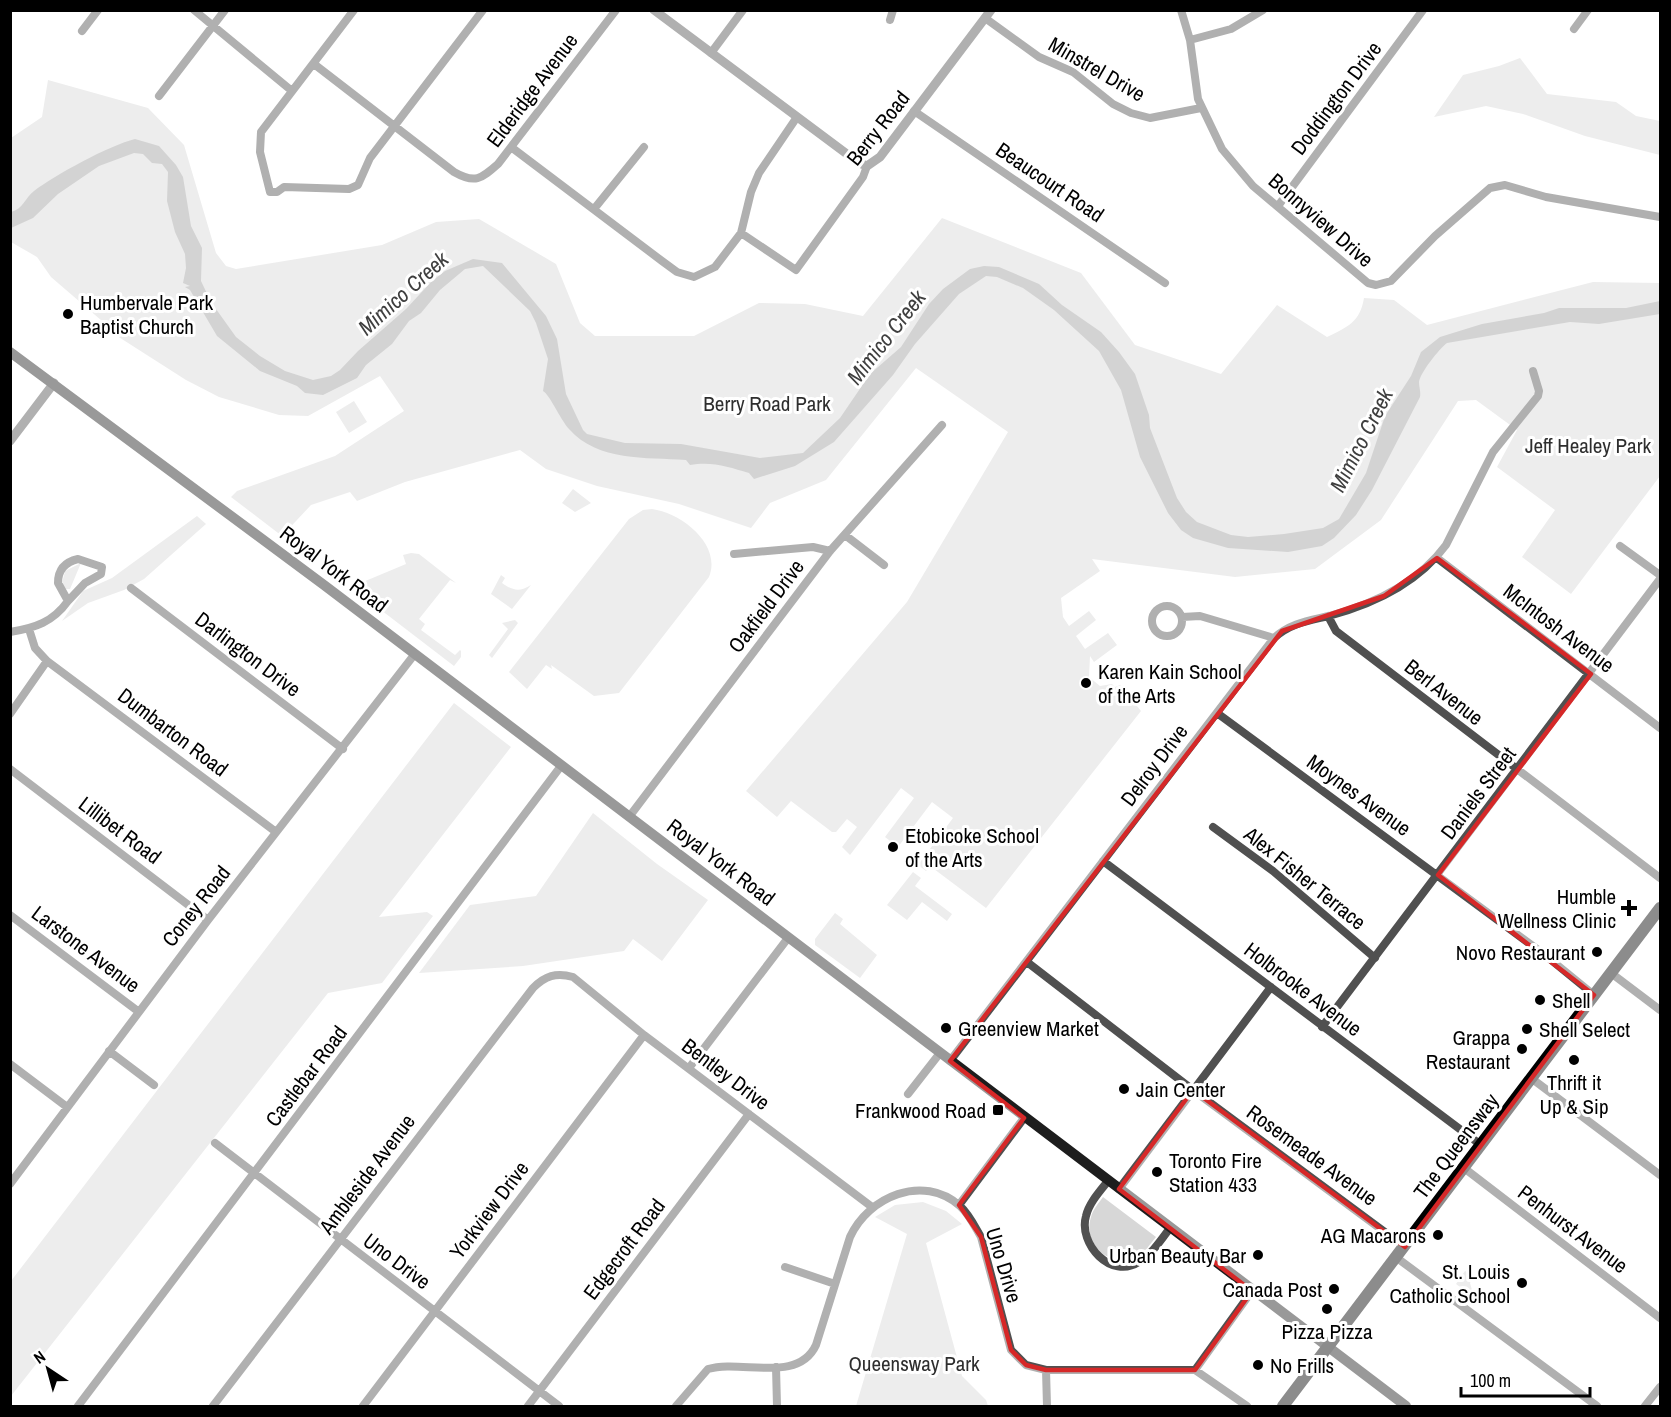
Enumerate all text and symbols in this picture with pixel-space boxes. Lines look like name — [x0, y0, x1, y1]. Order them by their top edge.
street label: Elderidge Avenue — [480, 27, 584, 153]
street label: Minstrel Drive — [1043, 30, 1151, 108]
street label: Doddington Drive — [1284, 35, 1388, 161]
street label: Berry Road — [840, 85, 916, 171]
street label: Beaucourt Road — [990, 135, 1110, 229]
street label: Bonnyview Drive — [1262, 166, 1380, 274]
water label: Mimico Creek — [351, 244, 455, 342]
water label: Mimico Creek — [840, 283, 933, 390]
place label: Humbervale Park Baptist Church — [80, 288, 213, 341]
marker: Humbervale Park Baptist Church — [61, 307, 75, 321]
water label: Mimico Creek — [1322, 382, 1400, 497]
park label: Berry Road Park — [703, 389, 831, 418]
park label: Jeff Healey Park — [1525, 431, 1651, 460]
street label: Royal York Road — [274, 519, 394, 619]
street label: Oakfield Drive — [721, 553, 811, 659]
street label: McIntosh Avenue — [1498, 577, 1620, 679]
street label: Darlington Drive — [189, 605, 307, 703]
street label: Berl Avenue — [1399, 652, 1489, 732]
place label: Karen Kain School of the Arts — [1098, 657, 1242, 710]
marker: Karen Kain School of the Arts — [1079, 676, 1093, 690]
street label: Dumbarton Road — [112, 681, 234, 783]
street label: Delroy Drive — [1114, 718, 1194, 812]
street label: Daniels Street — [1434, 741, 1523, 845]
street label: Moynes Avenue — [1301, 747, 1417, 843]
street label: Lillibet Road — [73, 789, 167, 871]
street label: Royal York Road — [661, 812, 781, 912]
street label: Alex Fisher Terrace — [1237, 819, 1372, 936]
place label: Etobicoke School of the Arts — [905, 821, 1039, 874]
marker: Etobicoke School of the Arts — [886, 840, 900, 854]
street label: Coney Road — [155, 859, 237, 953]
place label: Humble Wellness Clinic — [1498, 882, 1616, 935]
street label: Larstone Avenue — [26, 899, 146, 999]
marker: Humble Wellness Clinic — [1620, 899, 1638, 917]
street label: Holbrooke Avenue — [1238, 935, 1368, 1043]
place label: Novo Restaurant — [1456, 938, 1585, 967]
marker: Novo Restaurant — [1590, 945, 1604, 959]
place label: Shell — [1552, 986, 1590, 1015]
marker: Shell — [1533, 993, 1547, 1007]
place label: Greenview Market — [958, 1014, 1099, 1043]
place label: Shell Select — [1539, 1015, 1630, 1044]
street label: Castlebar Road — [258, 1019, 354, 1133]
marker: Greenview Market — [939, 1021, 953, 1035]
marker: Shell Select — [1520, 1022, 1534, 1036]
place label: Grappa Restaurant — [1426, 1023, 1510, 1076]
street label: Bentley Drive — [676, 1031, 776, 1117]
marker: Grappa Restaurant — [1515, 1042, 1529, 1056]
marker: Thrift it Up & Sip — [1567, 1053, 1581, 1067]
place label: Thrift it Up & Sip — [1540, 1068, 1608, 1121]
place label: Jain Center — [1136, 1075, 1225, 1104]
marker: Jain Center — [1117, 1082, 1131, 1096]
street label: The Queensway — [1407, 1087, 1506, 1205]
place label: Frankwood Road — [855, 1096, 986, 1125]
street label: Rosemeade Avenue — [1241, 1098, 1383, 1212]
marker: Frankwood Road — [991, 1103, 1005, 1117]
street label: Ambleside Avenue — [312, 1108, 422, 1241]
place label: Toronto Fire Station 433 — [1169, 1146, 1262, 1199]
street label: Yorkview Drive — [443, 1155, 535, 1265]
marker: Toronto Fire Station 433 — [1150, 1165, 1164, 1179]
street label: Penhurst Avenue — [1512, 1178, 1634, 1280]
street label: Edgecroft Road — [576, 1192, 672, 1306]
place label: AG Macarons — [1320, 1221, 1426, 1250]
street label: Uno Drive — [979, 1224, 1029, 1306]
street label: Uno Drive — [357, 1226, 437, 1296]
marker: AG Macarons — [1431, 1228, 1445, 1242]
place label: Urban Beauty Bar — [1109, 1241, 1246, 1270]
marker: Urban Beauty Bar — [1251, 1248, 1265, 1262]
place label: St. Louis Catholic School — [1389, 1257, 1510, 1310]
place label: Canada Post — [1222, 1275, 1322, 1304]
marker: St. Louis Catholic School — [1515, 1276, 1529, 1290]
marker: Canada Post — [1327, 1282, 1341, 1296]
marker: Pizza Pizza — [1320, 1302, 1334, 1316]
place label: Pizza Pizza — [1282, 1317, 1373, 1346]
north arrow — [18, 1339, 78, 1399]
text: N — [29, 1345, 49, 1369]
park label: Queensway Park — [848, 1349, 980, 1378]
place label: No Frills — [1270, 1351, 1334, 1380]
marker: No Frills — [1251, 1358, 1265, 1372]
scale bar — [1461, 1360, 1590, 1398]
text: 100 m — [1470, 1368, 1511, 1393]

